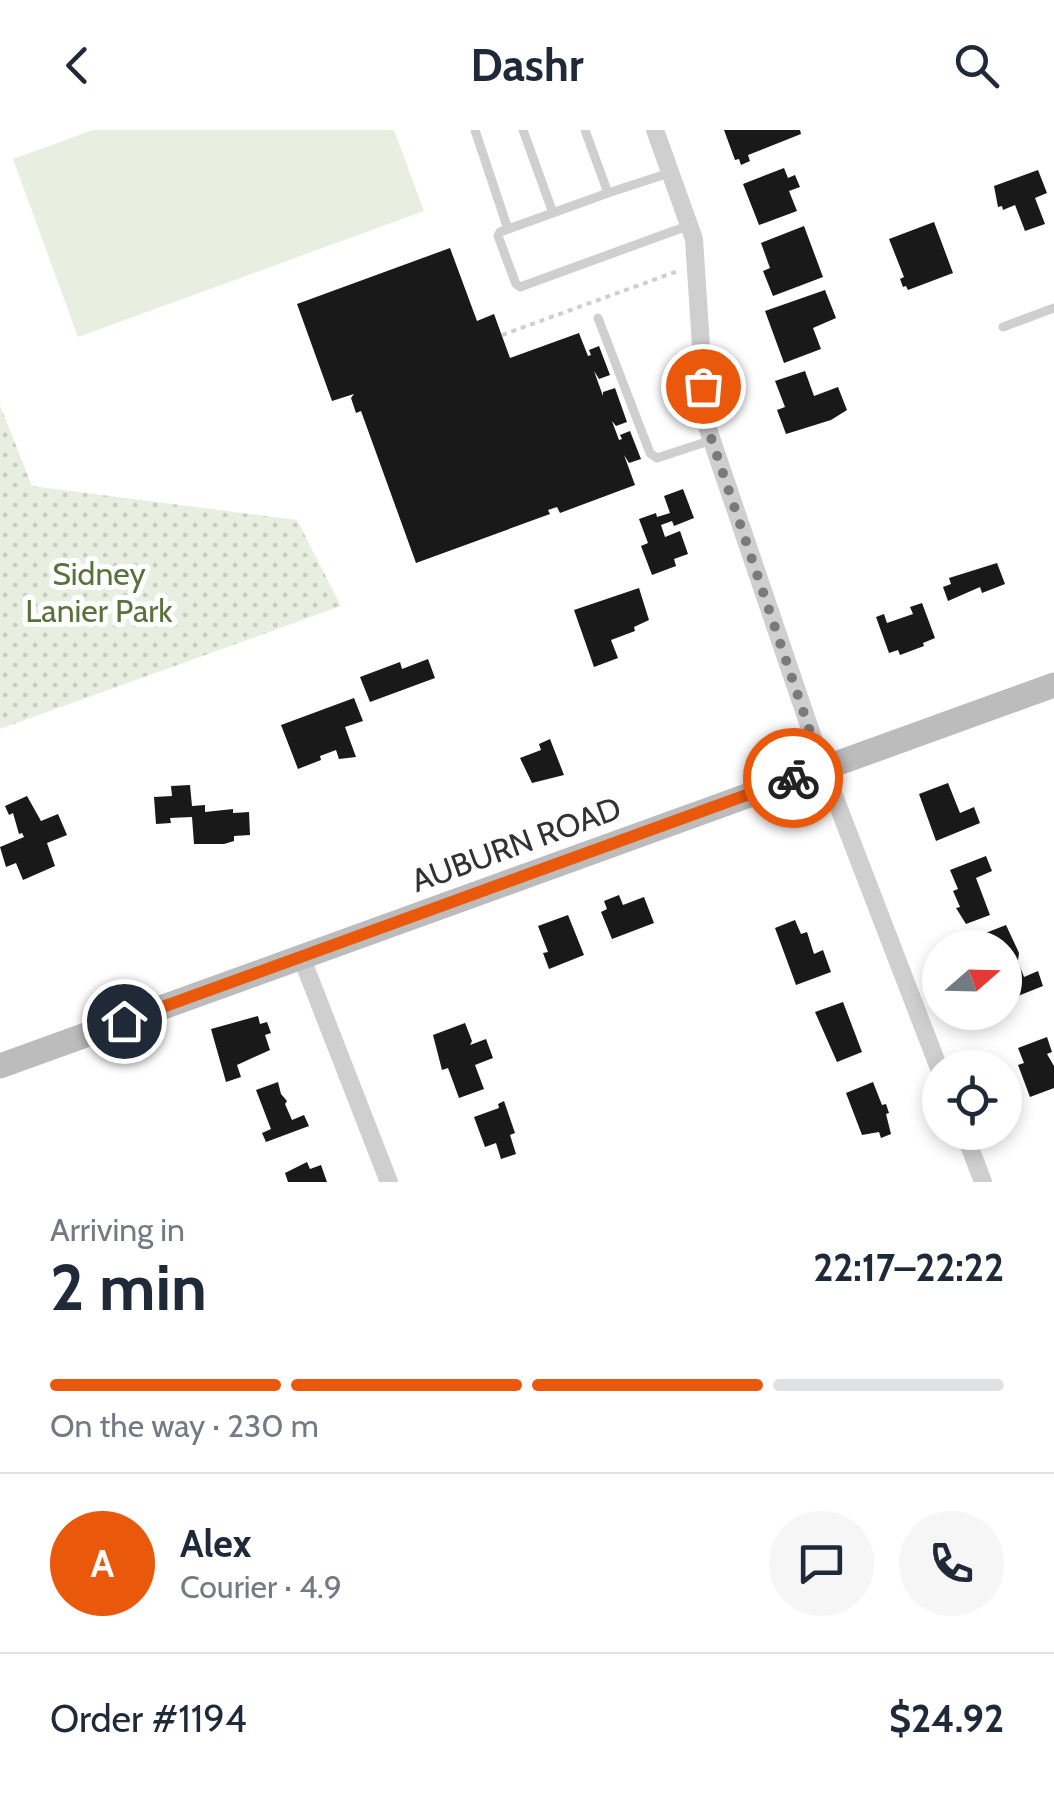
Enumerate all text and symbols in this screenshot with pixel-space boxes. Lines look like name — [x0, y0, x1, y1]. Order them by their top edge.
icon: back — [50, 38, 105, 93]
text: Dashr — [470, 38, 584, 92]
icon: search — [949, 38, 1004, 93]
pin — [661, 344, 746, 429]
icon: bag — [676, 359, 731, 414]
park label: Sidney Lanier Park — [25, 554, 173, 630]
courier — [743, 728, 843, 828]
icon: bike — [766, 751, 821, 806]
street label: AUBURN ROAD — [406, 788, 626, 900]
north arrow — [922, 930, 1022, 1030]
map controls — [922, 930, 1022, 1150]
pin — [82, 979, 167, 1064]
icon: home — [97, 994, 152, 1049]
button: locate — [922, 1050, 1022, 1150]
text: Arriving in — [50, 1210, 185, 1249]
text: 22:17–22:22 — [813, 1244, 1004, 1291]
text: 2 min — [50, 1247, 207, 1326]
text: On the way · 230 m — [50, 1406, 319, 1445]
button: chat — [769, 1511, 874, 1616]
button: phone — [899, 1511, 1004, 1616]
text: Alex — [180, 1520, 251, 1567]
text: A — [91, 1540, 114, 1587]
text: Courier · 4.9 — [180, 1567, 342, 1606]
text: Order #1194 — [50, 1695, 247, 1742]
text: $24.92 — [889, 1695, 1004, 1742]

